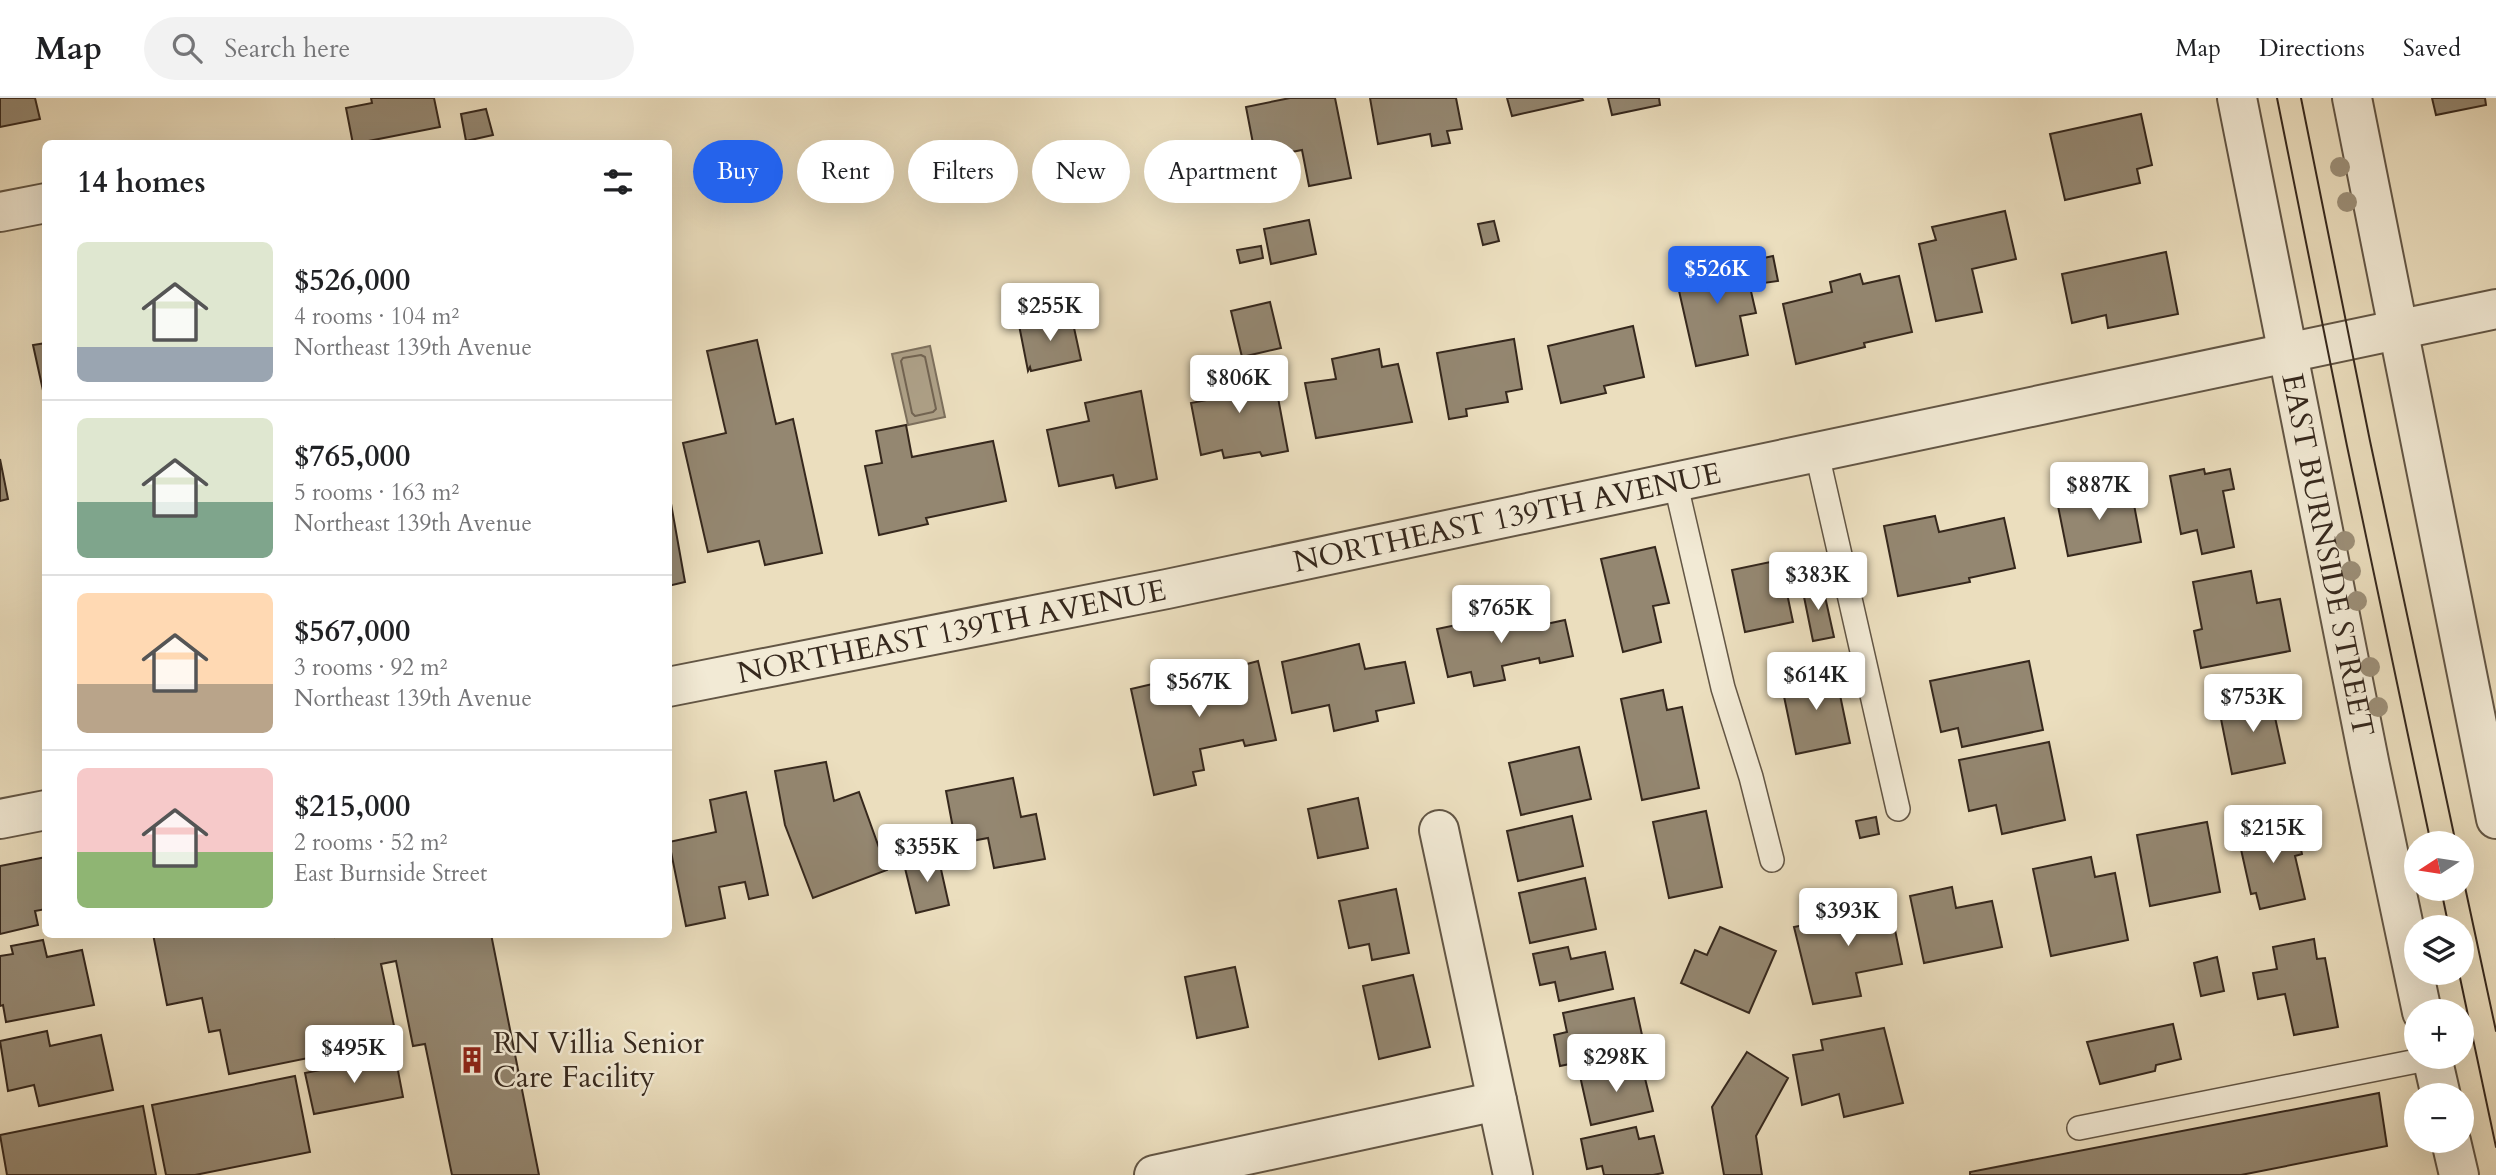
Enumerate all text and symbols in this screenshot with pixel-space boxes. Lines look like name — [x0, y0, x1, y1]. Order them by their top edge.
search box — [144, 17, 634, 80]
text: Map — [35, 26, 102, 71]
icon: search — [168, 29, 206, 67]
text: Search here — [224, 31, 350, 66]
text: Map — [2175, 32, 2221, 65]
text: Directions — [2259, 32, 2365, 65]
text: Saved — [2403, 32, 2461, 65]
chip: Buy — [693, 140, 783, 203]
chip: Rent — [797, 140, 894, 203]
chip: Filters — [908, 140, 1018, 203]
chip: New — [1032, 140, 1130, 203]
chip: Apartment — [1144, 140, 1301, 203]
text: 14 homes — [77, 162, 206, 203]
icon: filters — [599, 163, 637, 201]
pin: $526K — [1668, 246, 1766, 306]
text: $526K — [1684, 253, 1750, 284]
text: $526,000 — [294, 260, 410, 301]
icon: home — [133, 270, 217, 354]
pin: $255K — [1001, 284, 1099, 343]
text: $255K — [1017, 290, 1083, 321]
text: 4 rooms · 104 m² — [294, 301, 459, 332]
text: Northeast 139th Avenue — [294, 332, 532, 363]
pin: $806K — [1190, 356, 1288, 415]
text: $806K — [1206, 362, 1272, 393]
street label: EAST BURNSIDE STREET — [2271, 370, 2384, 740]
text: $765,000 — [294, 436, 410, 477]
icon: home — [133, 446, 217, 530]
street label: NORTHEAST 139TH AVENUE — [1289, 453, 1725, 583]
pin: $887K — [2050, 462, 2148, 522]
text: $887K — [2066, 469, 2132, 500]
text: 5 rooms · 163 m² — [294, 477, 459, 508]
text: Northeast 139th Avenue — [294, 508, 532, 539]
pin: $383K — [1769, 552, 1867, 612]
text: $383K — [1785, 559, 1851, 590]
street label: NORTHEAST 139TH AVENUE — [734, 570, 1170, 694]
pin: $765K — [1452, 586, 1550, 645]
text: $765K — [1468, 592, 1534, 623]
text: $567,000 — [294, 611, 410, 652]
icon: home — [133, 621, 217, 705]
text: 3 rooms · 92 m² — [294, 652, 447, 683]
pin: $614K — [1767, 652, 1865, 712]
text: $614K — [1783, 659, 1849, 690]
pin: $567K — [1150, 660, 1248, 719]
text: $567K — [1166, 666, 1232, 697]
pin: $753K — [2204, 674, 2302, 734]
text: $753K — [2220, 681, 2286, 712]
text: Northeast 139th Avenue — [294, 683, 532, 714]
text: $215,000 — [294, 786, 410, 827]
icon: home — [133, 796, 217, 880]
pin: $215K — [2224, 806, 2322, 865]
text: $215K — [2240, 812, 2306, 843]
pin: $355K — [878, 824, 976, 884]
text: 2 rooms · 52 m² — [294, 827, 447, 858]
text: $355K — [894, 831, 960, 862]
north arrow — [2404, 831, 2474, 901]
map controls — [2404, 831, 2474, 1153]
text: East Burnside Street — [294, 858, 487, 889]
pin: $393K — [1799, 888, 1897, 948]
text: $393K — [1815, 895, 1881, 926]
button: layers — [2404, 915, 2474, 985]
button: + — [2404, 999, 2474, 1069]
place label: RN Villia Senior Care Facility — [493, 1023, 704, 1098]
pin: $495K — [305, 1026, 403, 1085]
text: $495K — [321, 1032, 387, 1063]
pin: $298K — [1567, 1034, 1665, 1094]
text: $298K — [1583, 1041, 1649, 1072]
building icon: RN Villia Senior Care Facility — [457, 1045, 487, 1075]
button: − — [2404, 1083, 2474, 1153]

